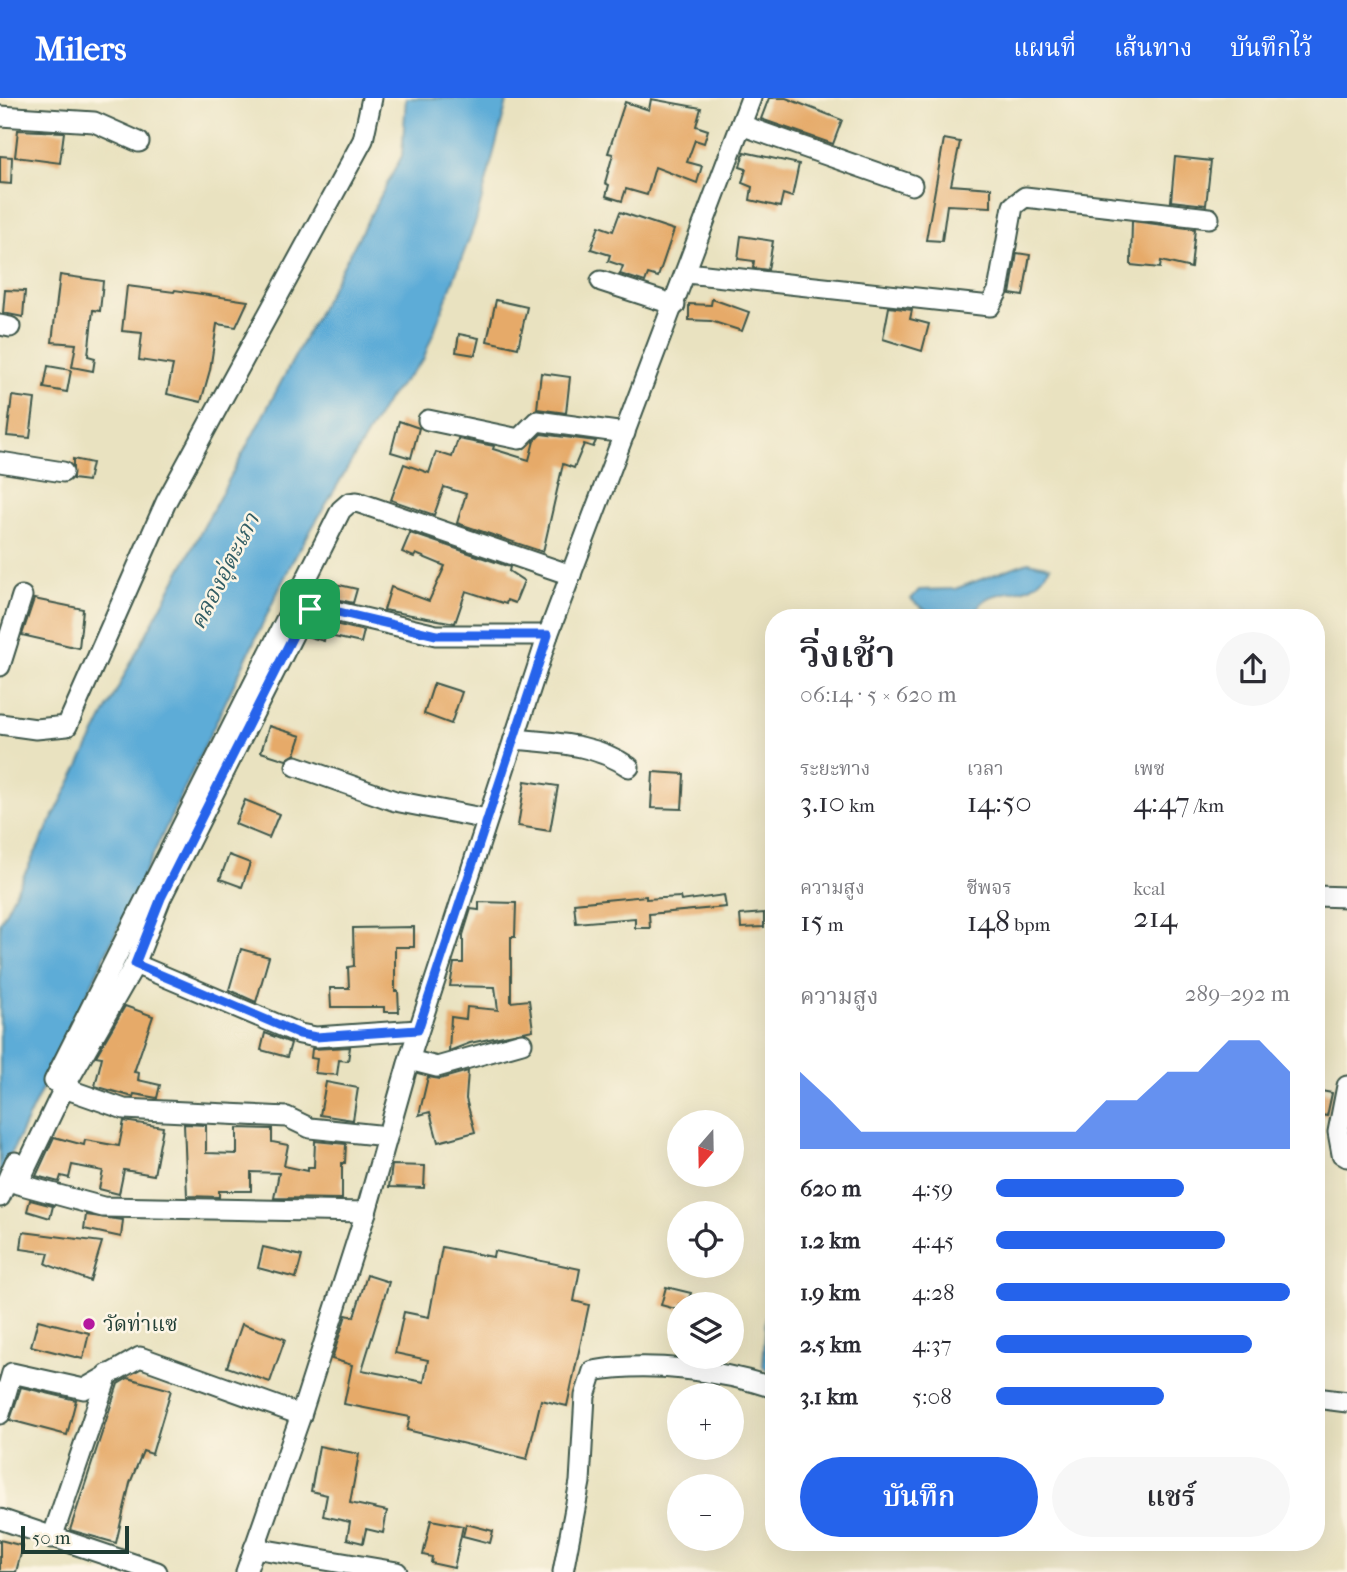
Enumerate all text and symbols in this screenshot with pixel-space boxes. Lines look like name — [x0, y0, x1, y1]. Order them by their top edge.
text: Milers — [35, 30, 126, 69]
text: แผนที่ — [1013, 34, 1076, 62]
text: เส้นทาง — [1114, 34, 1192, 62]
text: บันทึกไว้ — [1230, 34, 1312, 62]
water label: คลองอุ่ตะเภา — [184, 508, 266, 634]
pin — [280, 579, 340, 639]
icon: arrive — [291, 590, 329, 628]
text: วิ่งเช้า — [800, 632, 895, 677]
button: share — [1216, 632, 1290, 706]
text: 06:14 · 5 × 620 m — [800, 681, 957, 708]
text: ระยะทาง — [800, 758, 870, 780]
text: เวลา — [967, 758, 1004, 780]
text: เพซ — [1133, 758, 1165, 780]
text: 3.10 — [800, 785, 845, 820]
text: 14:50 — [967, 785, 1032, 820]
text: 4:47 — [1133, 785, 1190, 820]
text: km — [845, 795, 875, 817]
text: /km — [1190, 795, 1224, 817]
text: ความสูง — [800, 877, 865, 899]
text: ชีพจร — [967, 877, 1012, 899]
text: kcal — [1133, 878, 1165, 900]
text: 214 — [1133, 900, 1177, 935]
text: 15 — [800, 904, 824, 939]
text: 148 — [967, 904, 1010, 939]
text: m — [824, 914, 843, 936]
text: bpm — [1010, 914, 1050, 936]
text: 289–292 m — [1185, 980, 1290, 1007]
text: ความสูง — [800, 983, 878, 1010]
north arrow — [667, 1110, 744, 1186]
map controls — [667, 1110, 744, 1551]
text: 620 m — [800, 1175, 861, 1202]
text: 4:59 — [912, 1175, 953, 1202]
button: locate — [667, 1201, 744, 1278]
text: 1.2 km — [800, 1227, 860, 1254]
text: 4:45 — [912, 1227, 954, 1254]
text: 1.9 km — [800, 1279, 860, 1306]
text: 4:28 — [912, 1279, 955, 1306]
button: layers — [667, 1292, 744, 1369]
place label: วัดท่าแซ — [103, 1312, 178, 1336]
marker: วัดท่าแซ — [81, 1316, 97, 1332]
text: 2.5 km — [800, 1331, 861, 1358]
text: 4:37 — [912, 1331, 952, 1358]
button: + — [667, 1383, 744, 1460]
text: 3.1 km — [800, 1383, 858, 1410]
text: 5:08 — [912, 1383, 952, 1410]
button: บันทึก — [800, 1457, 1038, 1537]
button: แชร์ — [1052, 1457, 1290, 1537]
button: − — [667, 1474, 744, 1551]
scale bar — [21, 1523, 130, 1555]
text: 50 m — [32, 1527, 71, 1549]

